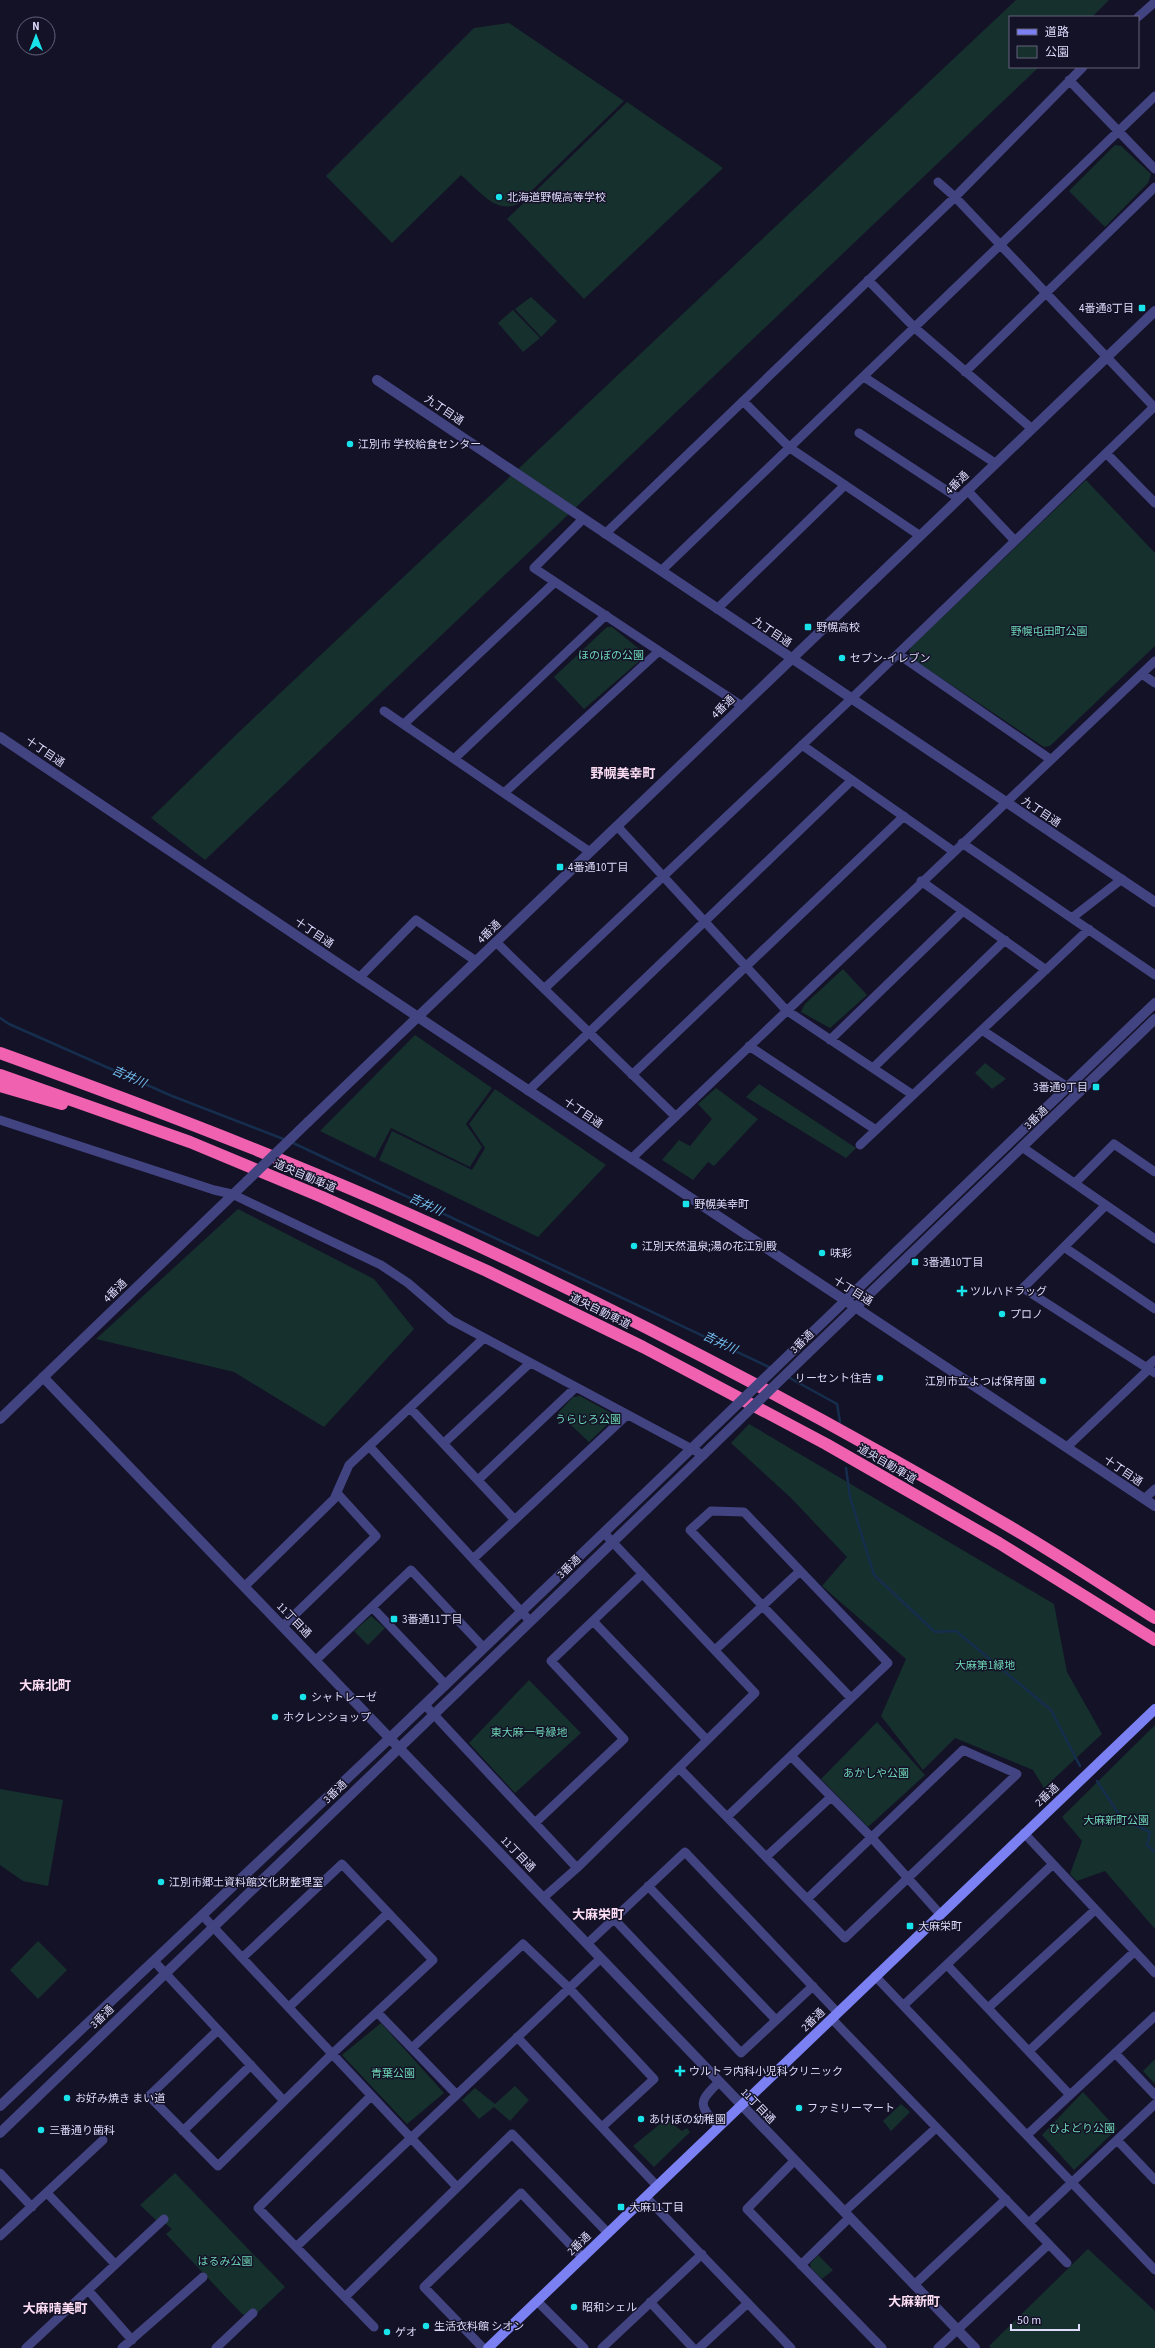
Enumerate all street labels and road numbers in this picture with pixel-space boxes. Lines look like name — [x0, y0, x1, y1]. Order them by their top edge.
street label: 九丁目通 — [422, 391, 466, 429]
street label: 4番通 — [942, 468, 972, 498]
street label: 九丁目通 — [750, 613, 794, 651]
street label: 4番通 — [708, 692, 738, 722]
street label: 十丁目通 — [23, 733, 67, 771]
street label: 九丁目通 — [1019, 793, 1063, 831]
street label: 十丁目通 — [292, 914, 336, 952]
street label: 4番通 — [474, 917, 504, 947]
street label: 十丁目通 — [561, 1094, 605, 1132]
street label: 3番通 — [1021, 1103, 1051, 1133]
street label: 道央自動車道 — [272, 1156, 338, 1196]
street label: 十丁目通 — [830, 1273, 876, 1309]
street label: 4番通 — [100, 1276, 130, 1306]
street label: 道央自動車道 — [567, 1290, 633, 1332]
street label: 3番通 — [787, 1327, 817, 1357]
street label: 道央自動車道 — [855, 1441, 919, 1487]
street label: 十丁目通 — [1101, 1452, 1145, 1490]
street label: 3番通 — [554, 1552, 584, 1582]
street label: 11丁目通 — [273, 1599, 315, 1641]
street label: 3番通 — [320, 1777, 350, 1807]
street label: 2番通 — [1032, 1780, 1062, 1810]
street label: 11丁目通 — [497, 1833, 539, 1875]
street label: 3番通 — [87, 2002, 117, 2032]
street label: 2番通 — [798, 2005, 828, 2035]
street label: 11丁目通 — [737, 2085, 779, 2127]
street label: 2番通 — [564, 2229, 594, 2259]

